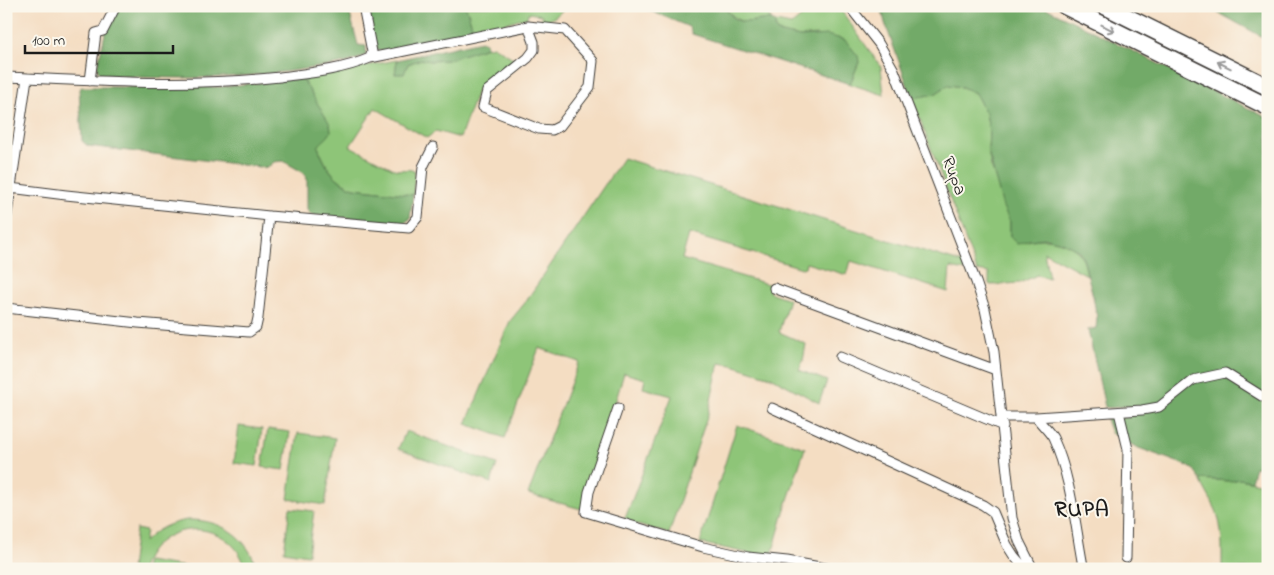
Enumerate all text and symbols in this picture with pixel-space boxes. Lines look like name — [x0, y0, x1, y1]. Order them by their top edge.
scale bar — [25, 22, 172, 54]
one-way arrow — [1100, 24, 1115, 33]
text: 100 m — [32, 30, 65, 52]
one-way arrow — [1217, 60, 1232, 69]
street label: Rupa — [934, 153, 972, 199]
district label: RUPA — [1054, 495, 1110, 527]

